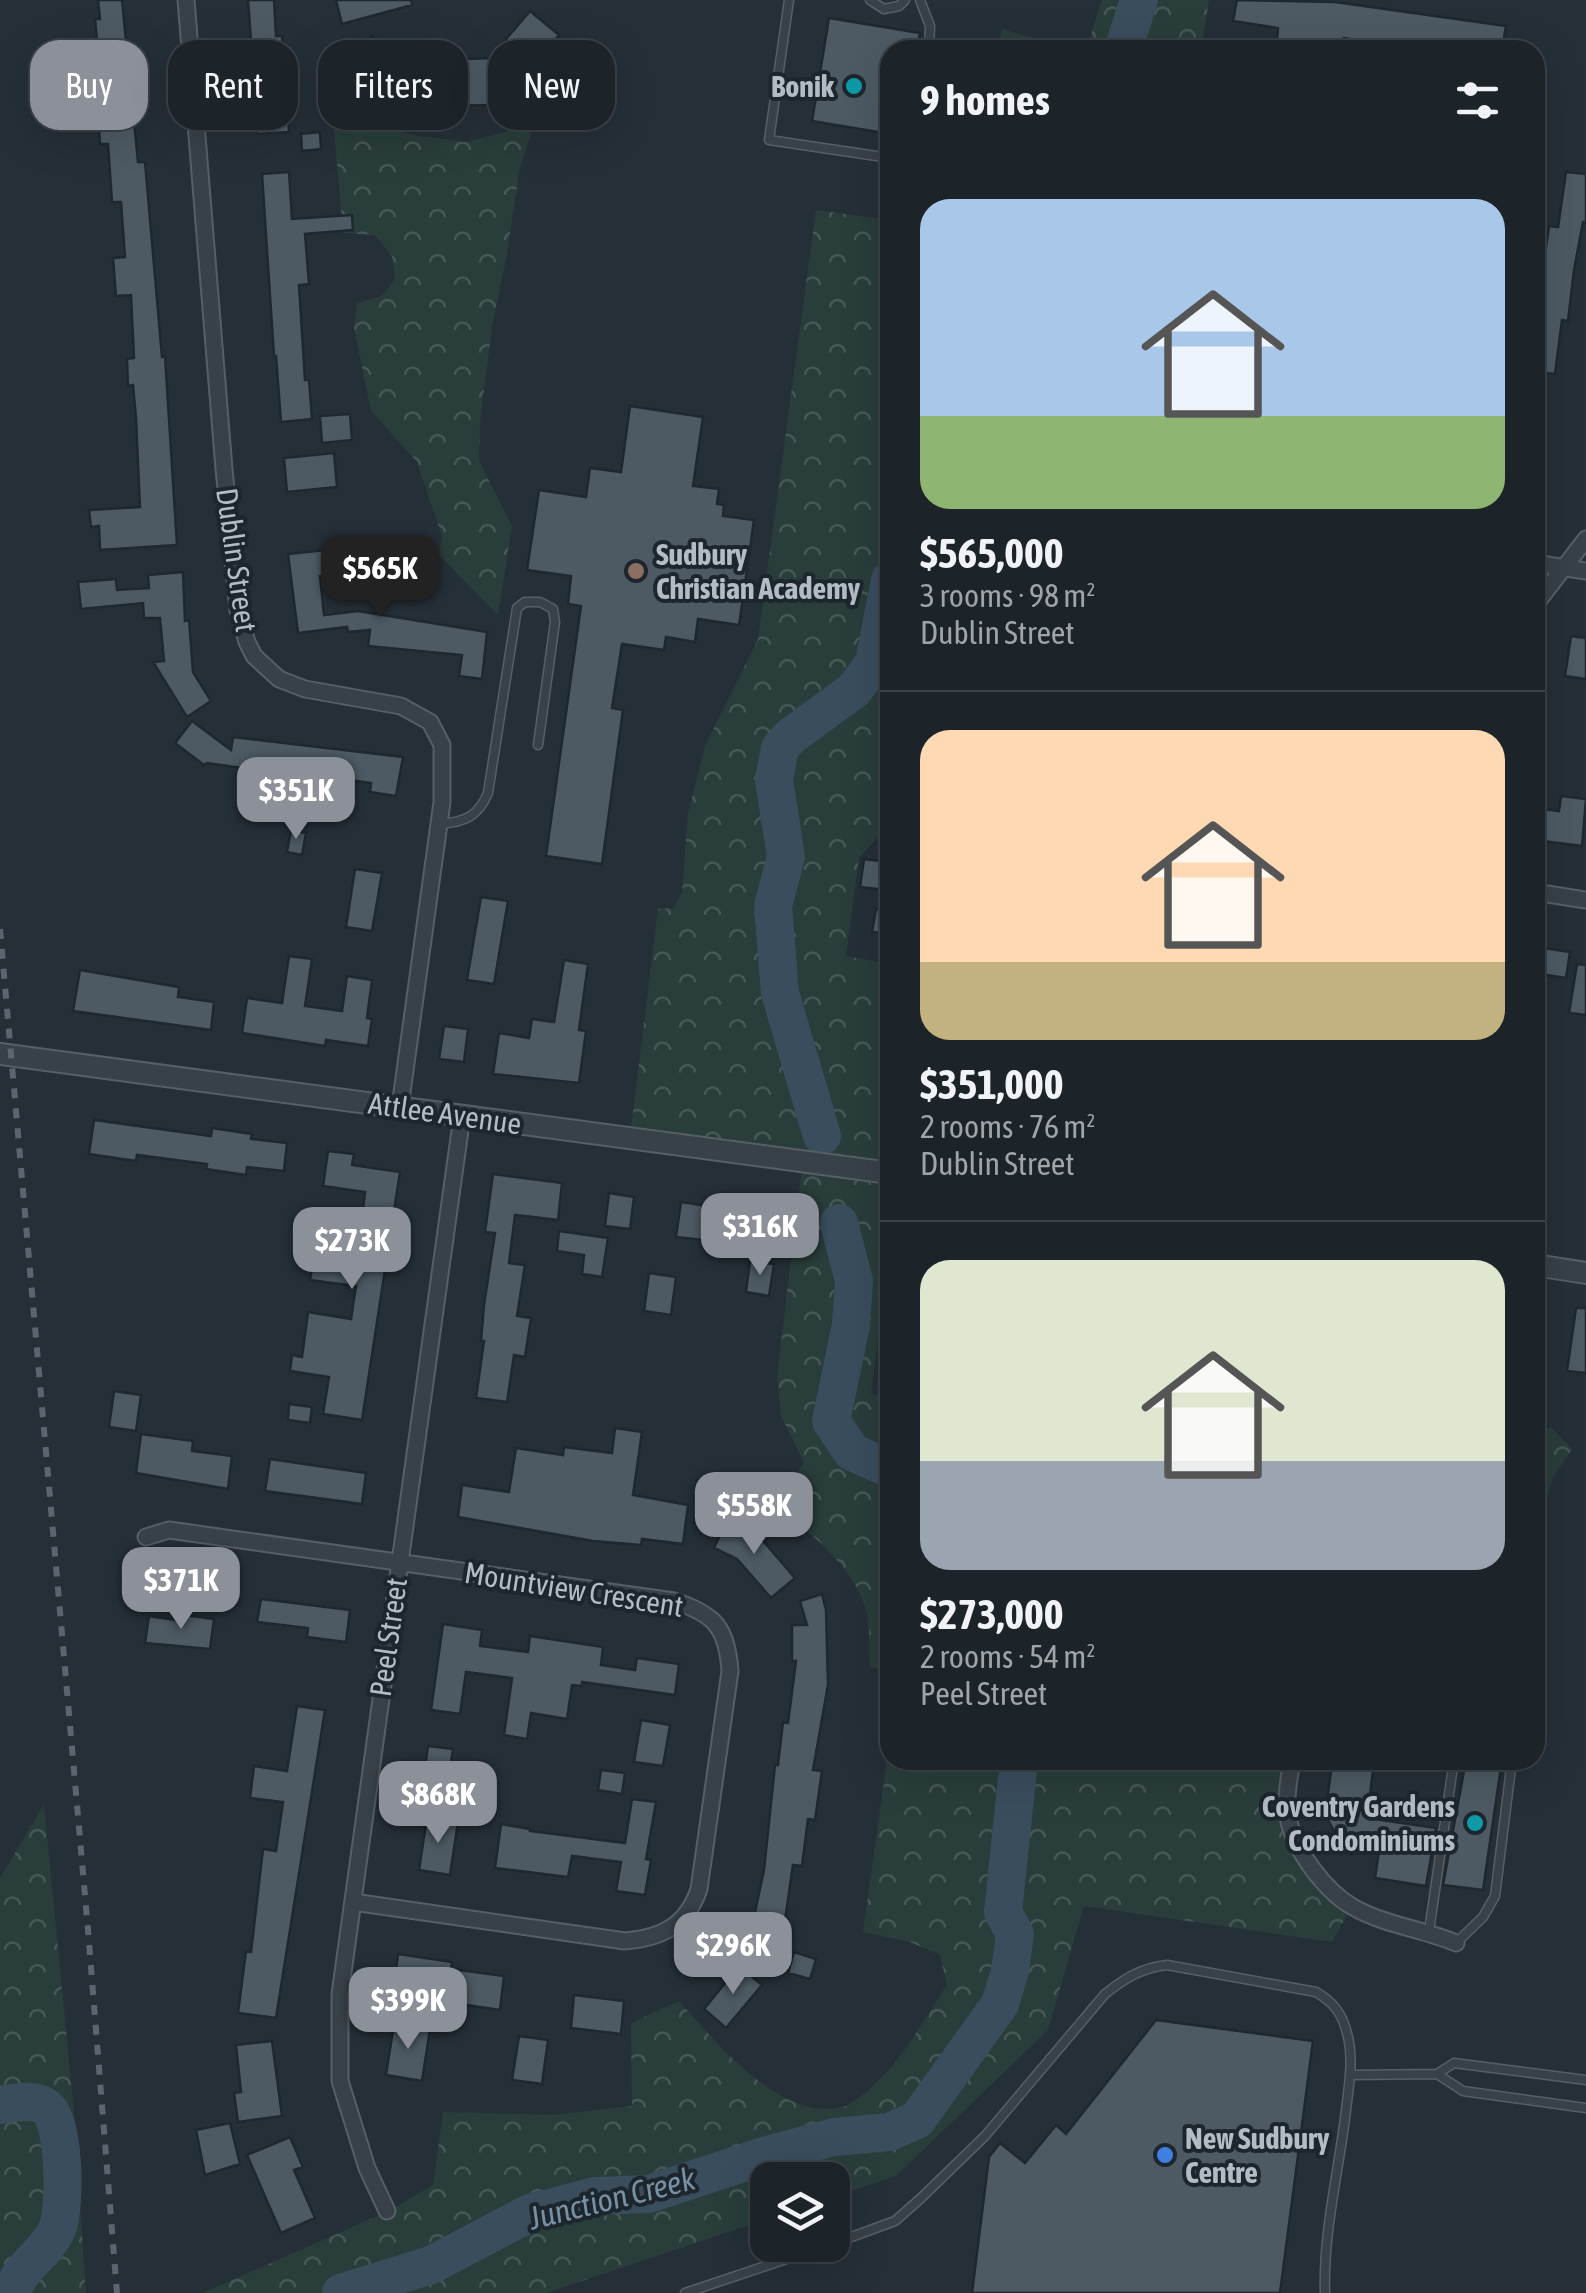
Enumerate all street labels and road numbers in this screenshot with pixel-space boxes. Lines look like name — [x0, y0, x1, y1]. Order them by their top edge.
street label: Dublin Street — [210, 486, 264, 634]
street label: Attlee Avenue — [366, 1085, 524, 1141]
street label: Mountview Crescent — [462, 1555, 686, 1623]
street label: Peel Street — [363, 1576, 413, 1698]

